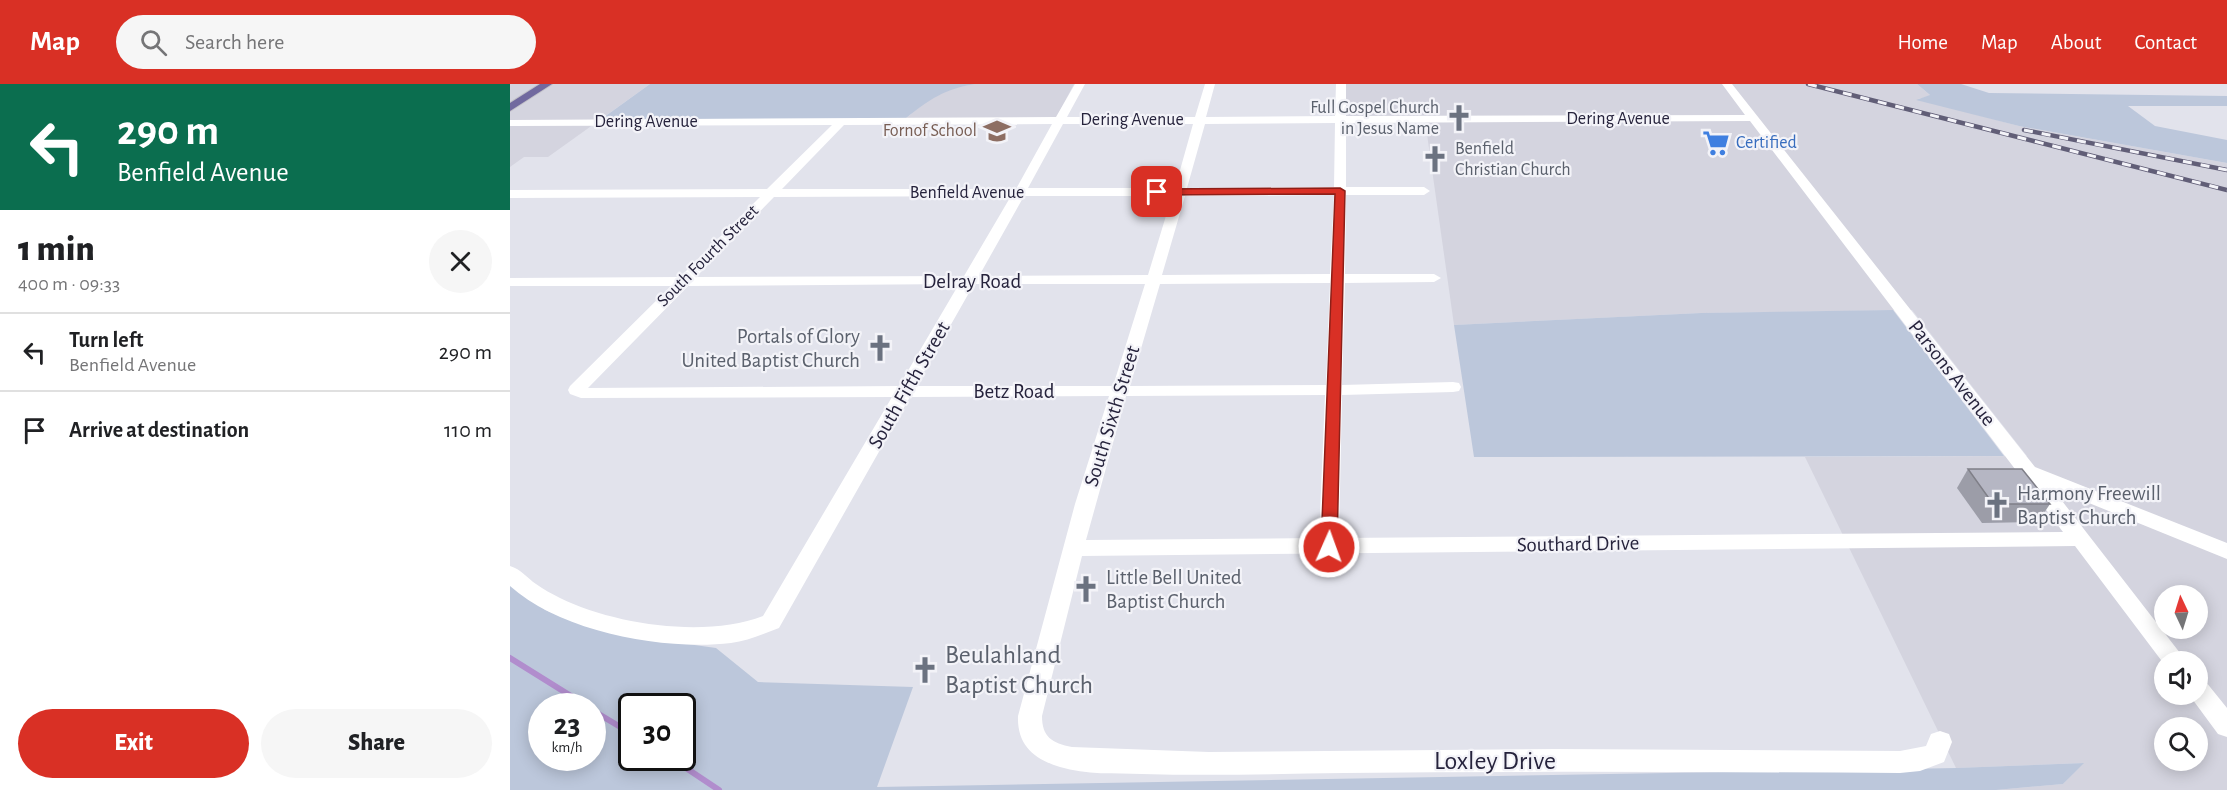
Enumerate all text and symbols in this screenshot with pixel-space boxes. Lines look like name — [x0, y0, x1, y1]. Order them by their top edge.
search box — [116, 15, 536, 69]
icon: search — [137, 26, 170, 59]
text: Map — [30, 28, 80, 56]
text: Search here — [185, 31, 284, 53]
text: Home — [1897, 32, 1948, 53]
text: Map — [1981, 32, 2018, 53]
text: About — [2051, 32, 2101, 53]
text: Contact — [2134, 32, 2197, 53]
place label: Full Gospel Church in Jesus Name — [1310, 99, 1439, 138]
church icon: Full Gospel Church in Jesus Name — [1444, 103, 1474, 133]
icon: left — [18, 108, 96, 186]
text: 290 m — [117, 110, 219, 152]
street label: Dering Avenue — [1566, 110, 1670, 128]
street label: Dering Avenue — [1080, 111, 1184, 129]
street label: Dering Avenue — [594, 113, 698, 131]
school or university icon: Fornof School — [982, 116, 1012, 146]
place label: Fornof School — [883, 122, 977, 140]
supermarket icon: Certified — [1701, 128, 1731, 158]
place label: Certified — [1736, 134, 1797, 152]
place label: Benfield Christian Church — [1455, 140, 1571, 179]
church icon: Benfield Christian Church — [1420, 144, 1450, 174]
text: Benfield Avenue — [117, 159, 289, 186]
pin — [1131, 166, 1182, 217]
icon: arrive — [1140, 175, 1173, 208]
street label: Benfield Avenue — [910, 184, 1024, 202]
street label: South Fourth Street — [654, 202, 762, 310]
button: close — [429, 230, 492, 293]
text: 1 min — [18, 231, 95, 267]
street label: Delray Road — [923, 271, 1021, 292]
text: 400 m · 09:33 — [18, 274, 120, 294]
street label: Parsons Avenue — [1904, 316, 2000, 430]
street label: South Fifth Street — [864, 318, 954, 452]
place label: Portals of Glory United Baptist Church — [681, 326, 860, 371]
text: Turn left — [69, 329, 143, 351]
church icon: Portals of Glory United Baptist Church — [865, 333, 895, 363]
icon: left — [18, 336, 51, 369]
text: 290 m — [439, 341, 492, 363]
street label: South Sixth Street — [1081, 343, 1144, 489]
text: Benfield Avenue — [69, 355, 196, 375]
street label: Betz Road — [973, 381, 1055, 402]
icon: arrive — [18, 414, 51, 447]
text: Arrive at destination — [69, 419, 249, 441]
text: 110 m — [444, 419, 492, 441]
place label: Harmony Freewill Baptist Church — [2017, 483, 2161, 528]
church icon: Harmony Freewill Baptist Church — [1982, 490, 2012, 520]
position arrow — [1297, 515, 1361, 579]
street label: Southard Drive — [1517, 532, 1639, 556]
place label: Little Bell United Baptist Church — [1106, 567, 1242, 612]
church icon: Little Bell United Baptist Church — [1071, 574, 1101, 604]
north arrow — [2154, 585, 2208, 639]
map controls — [2154, 585, 2208, 771]
place label: Beulahland Baptist Church — [945, 642, 1093, 698]
button: sound — [2154, 651, 2208, 705]
church icon: Beulahland Baptist Church — [910, 655, 940, 685]
speed limit sign: 30 — [618, 693, 696, 771]
button: Exit — [18, 709, 249, 778]
button: Share — [261, 709, 492, 778]
text: 23 — [553, 710, 581, 740]
button: search — [2154, 717, 2208, 771]
text: km/h — [552, 740, 582, 755]
street label: Loxley Drive — [1434, 748, 1556, 774]

